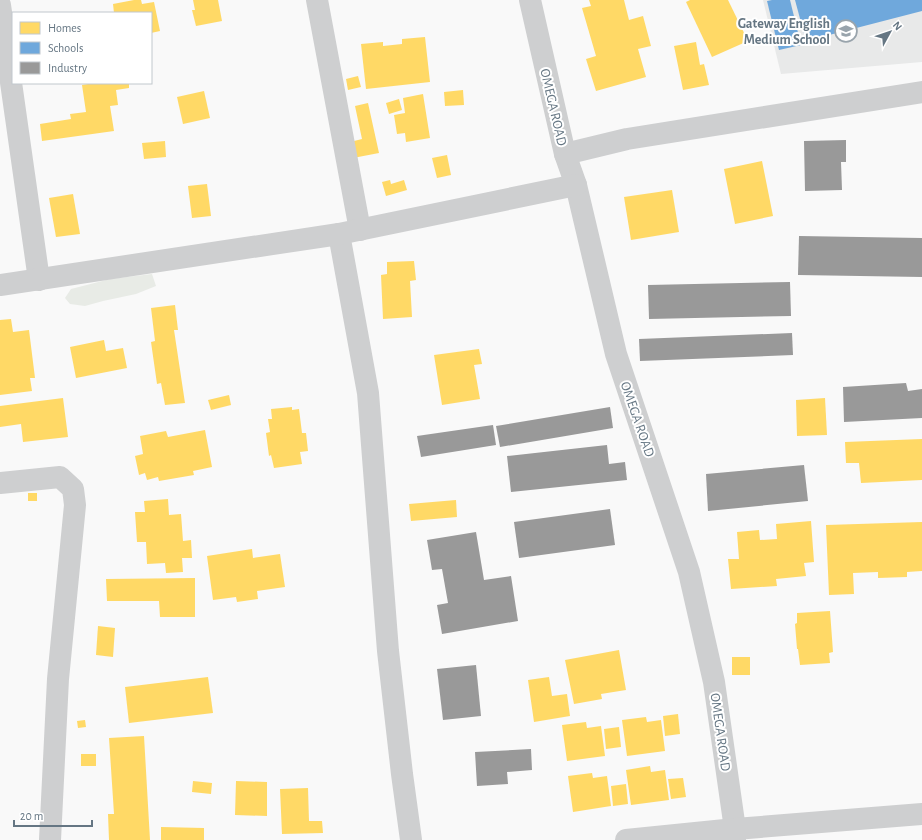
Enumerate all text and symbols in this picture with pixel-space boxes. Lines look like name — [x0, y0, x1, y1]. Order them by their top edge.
legend — [12, 12, 152, 84]
north arrow — [870, 12, 910, 52]
place label: Gateway English Medium School — [738, 17, 830, 47]
school or university icon: Gateway English Medium School — [833, 18, 859, 44]
text: N — [891, 19, 904, 32]
text: Homes — [48, 22, 81, 34]
text: Schools — [48, 42, 83, 54]
text: Industry — [48, 62, 87, 75]
street label: OMEGA ROAD — [537, 67, 569, 147]
street label: OMEGA ROAD — [618, 380, 656, 459]
street label: OMEGA ROAD — [708, 692, 732, 772]
scale bar — [14, 802, 92, 828]
text: 20 m — [20, 810, 43, 822]

